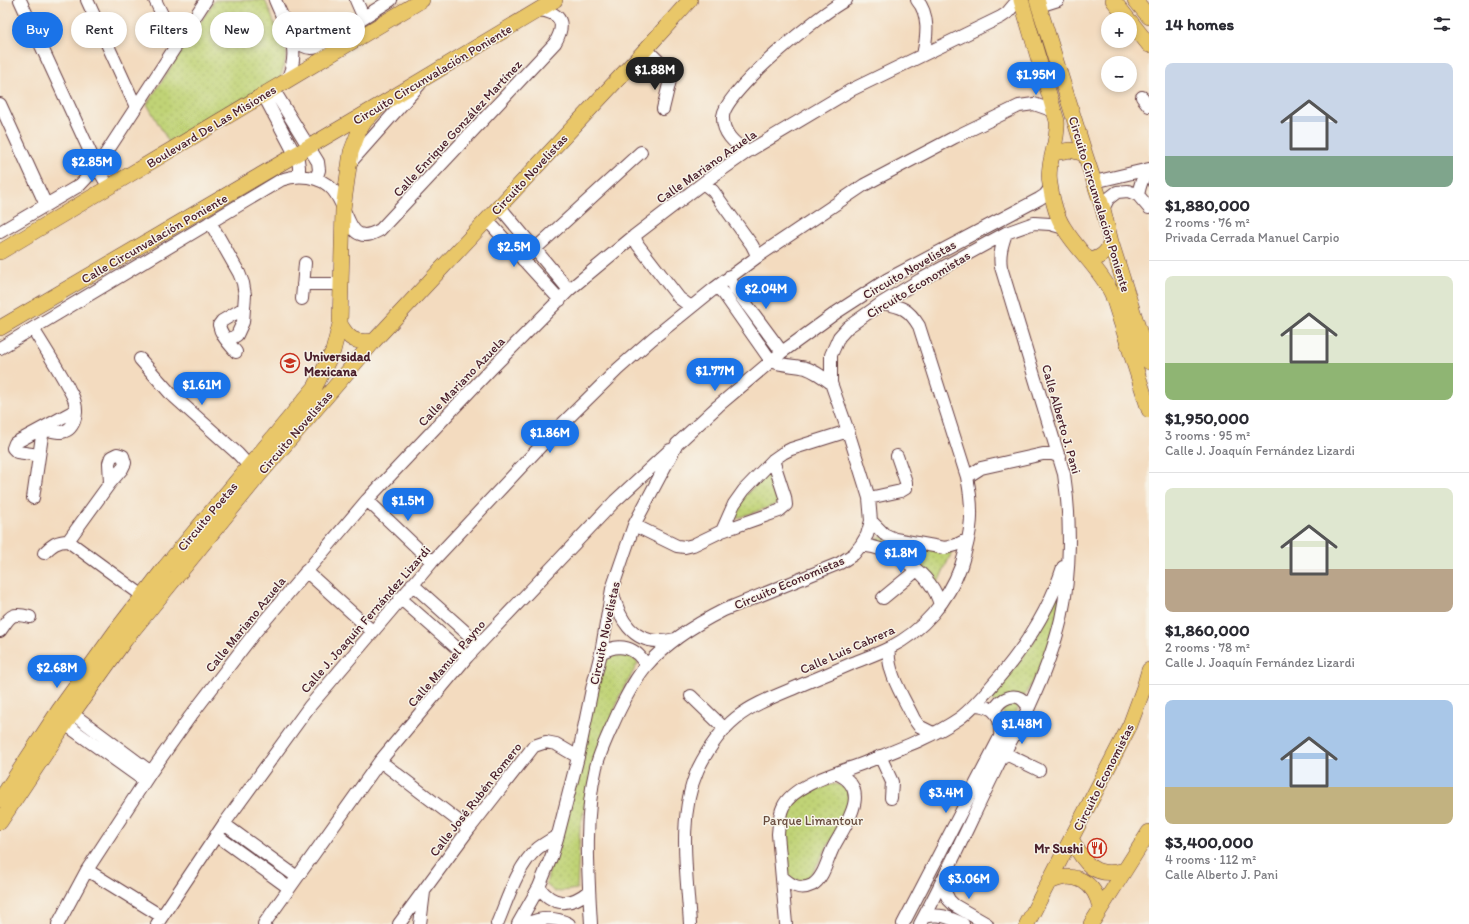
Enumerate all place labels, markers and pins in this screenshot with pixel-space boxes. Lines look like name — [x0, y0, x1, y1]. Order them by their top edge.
pin: $1.88M — [622, 57, 688, 91]
pin: $1.95M — [1003, 62, 1069, 96]
pin: $2.85M — [59, 149, 125, 183]
pin: $2.5M — [486, 234, 542, 268]
pin: $2.04M — [733, 276, 799, 310]
place label: Universidad Mexicana — [304, 349, 371, 379]
school or university icon: Universidad Mexicana — [279, 352, 301, 374]
pin: $1.77M — [682, 358, 748, 392]
pin: $1.61M — [169, 372, 235, 406]
pin: $1.86M — [517, 420, 583, 454]
pin: $1.5M — [380, 488, 436, 522]
pin: $1.8M — [873, 540, 929, 574]
pin: $2.68M — [24, 655, 90, 689]
pin: $1.48M — [989, 711, 1055, 745]
pin: $3.4M — [918, 780, 974, 814]
restaurant icon: Mr Sushi — [1086, 837, 1108, 859]
place label: Mr Sushi — [1034, 841, 1083, 856]
pin: $3.06M — [936, 866, 1002, 900]

